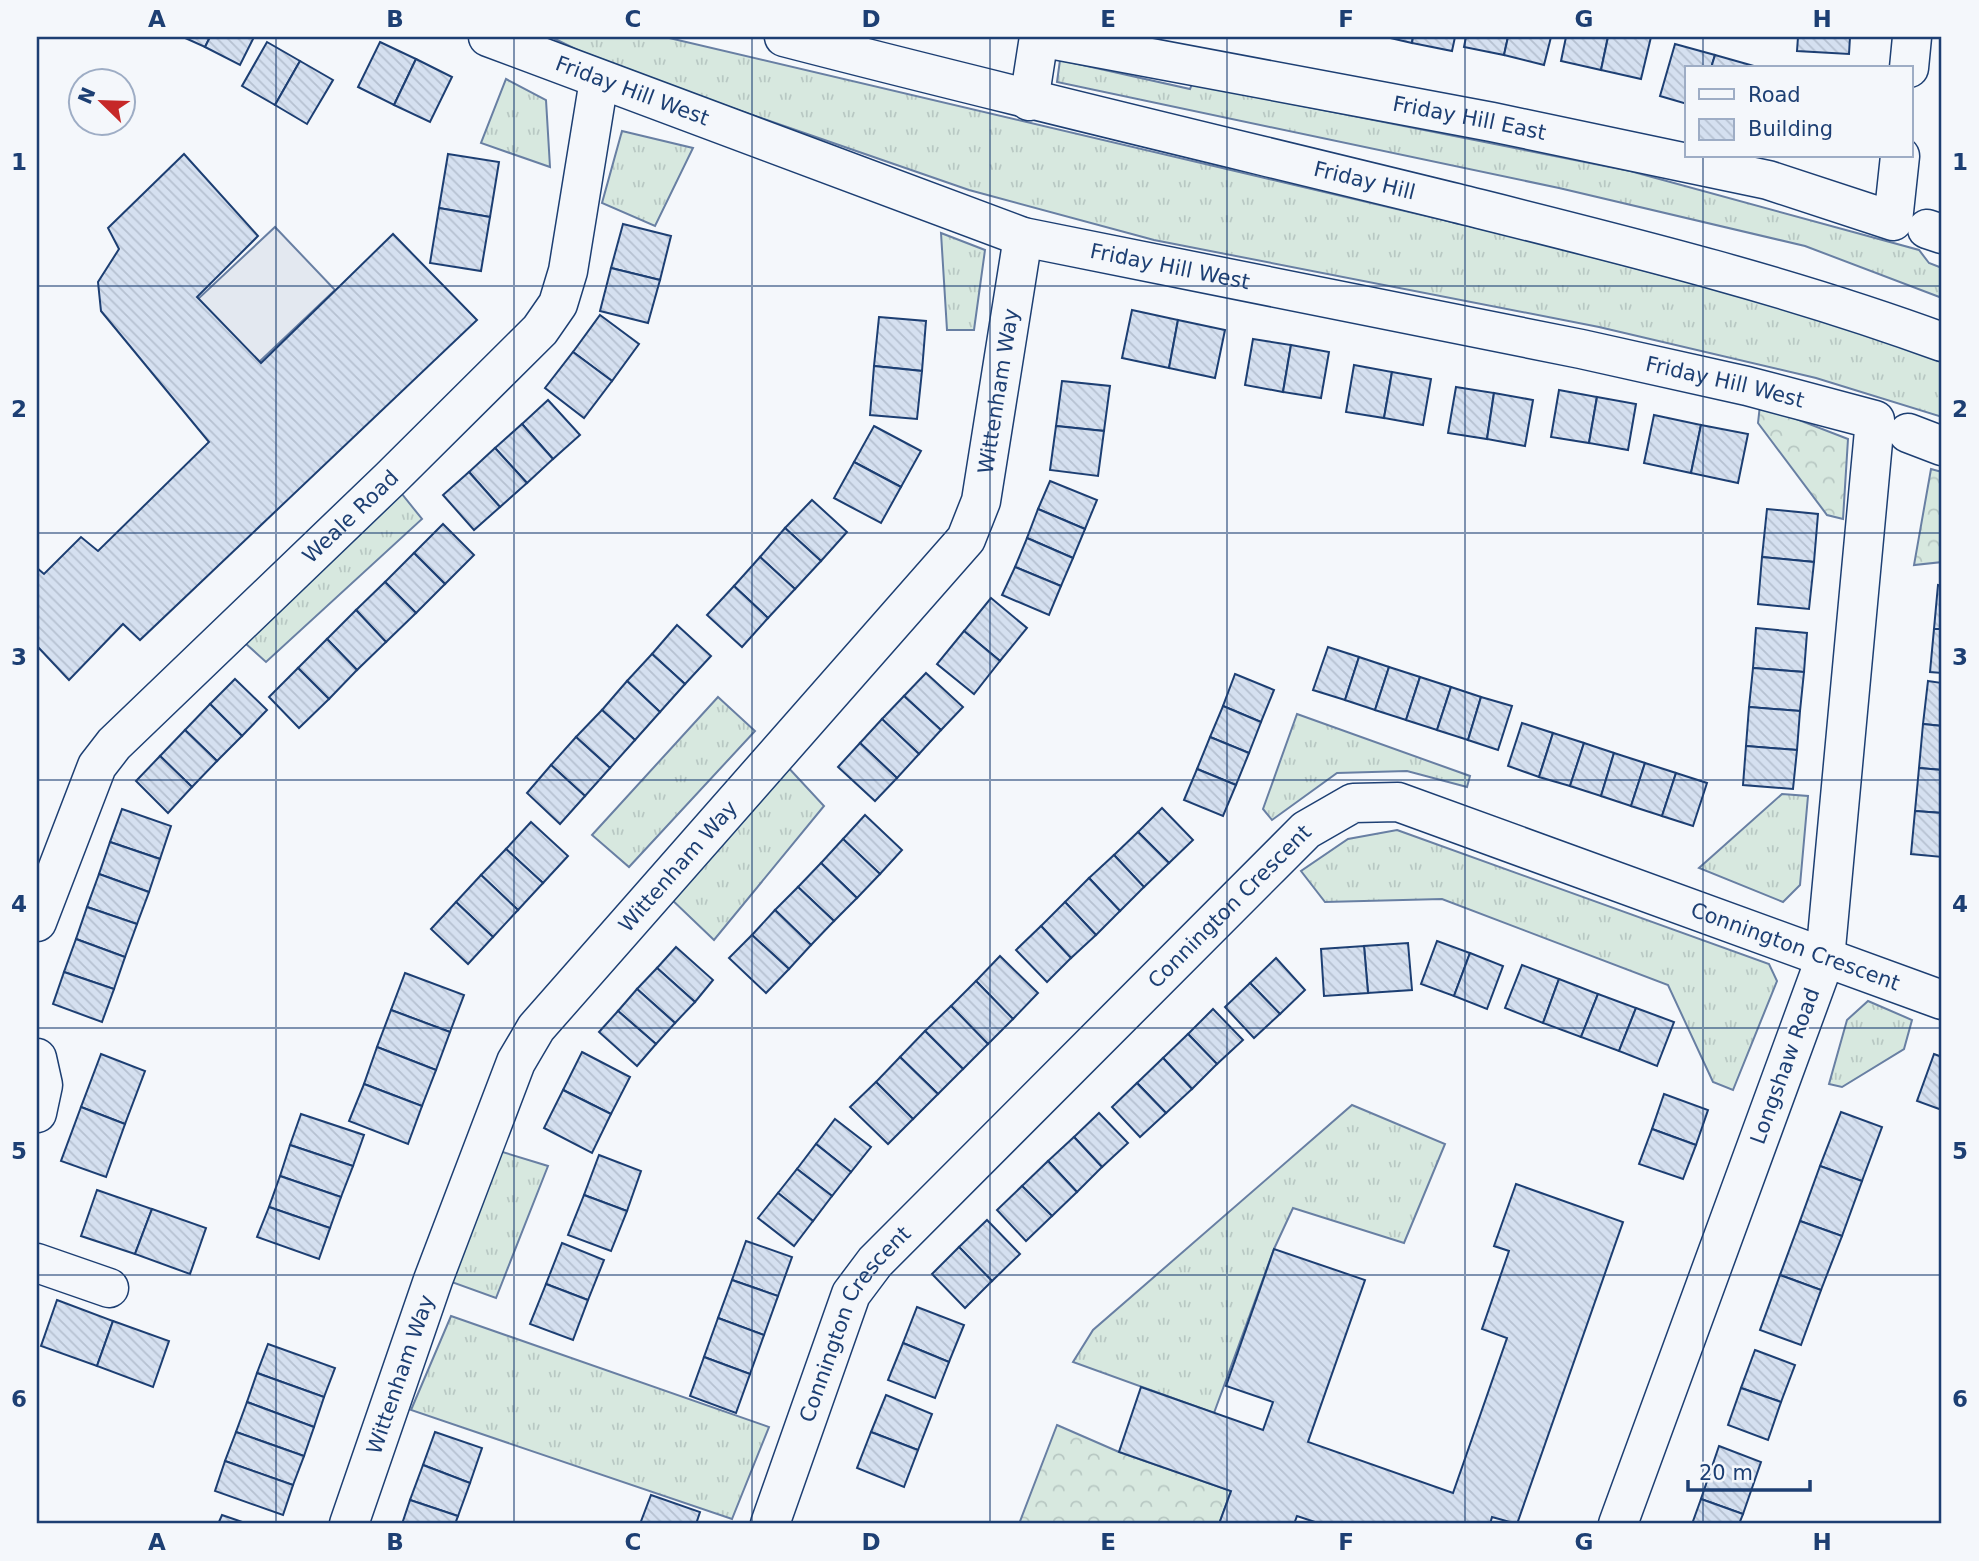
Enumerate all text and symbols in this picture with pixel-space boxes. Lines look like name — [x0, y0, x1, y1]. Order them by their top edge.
text: A — [148, 6, 166, 32]
text: B — [386, 6, 404, 32]
text: C — [625, 6, 641, 32]
text: D — [861, 6, 881, 32]
text: E — [1100, 6, 1116, 32]
text: F — [1338, 6, 1354, 32]
text: G — [1575, 6, 1593, 32]
text: H — [1812, 6, 1832, 32]
street label: Friday Hill West — [552, 51, 712, 131]
north arrow — [66, 66, 136, 136]
legend — [1685, 66, 1912, 158]
text: Road — [1748, 83, 1801, 107]
text: N — [73, 84, 100, 107]
street label: Friday Hill East — [1391, 92, 1548, 145]
text: Building — [1748, 117, 1833, 141]
text: 1 — [11, 149, 27, 175]
text: 1 — [1952, 149, 1968, 175]
street label: Friday Hill — [1311, 157, 1418, 205]
street label: Friday Hill West — [1088, 239, 1252, 294]
street label: Wittenham Way — [974, 307, 1023, 475]
street label: Friday Hill West — [1643, 352, 1807, 413]
text: 2 — [11, 396, 27, 422]
text: 2 — [1952, 396, 1968, 422]
street label: Weale Road — [298, 465, 404, 568]
text: 3 — [11, 644, 27, 670]
text: 3 — [1952, 644, 1968, 670]
street label: Wittenham Way — [614, 796, 742, 937]
street label: Connington Crescent — [1143, 820, 1316, 993]
text: 4 — [11, 891, 27, 917]
text: 4 — [1952, 891, 1968, 917]
street label: Connington Crescent — [1688, 898, 1903, 996]
street label: Longshaw Road — [1746, 985, 1824, 1147]
text: 5 — [11, 1138, 27, 1164]
text: 5 — [1952, 1138, 1968, 1164]
street label: Connington Crescent — [795, 1221, 916, 1425]
street label: Wittenham Way — [362, 1292, 439, 1457]
text: 6 — [11, 1386, 27, 1412]
text: 6 — [1952, 1386, 1968, 1412]
scale bar — [1688, 1449, 1811, 1493]
text: 20 m — [1699, 1461, 1753, 1485]
text: A — [148, 1529, 166, 1555]
text: B — [386, 1529, 404, 1555]
text: C — [625, 1529, 641, 1555]
text: D — [861, 1529, 881, 1555]
text: E — [1100, 1529, 1116, 1555]
text: F — [1338, 1529, 1354, 1555]
text: G — [1575, 1529, 1593, 1555]
text: H — [1812, 1529, 1832, 1555]

